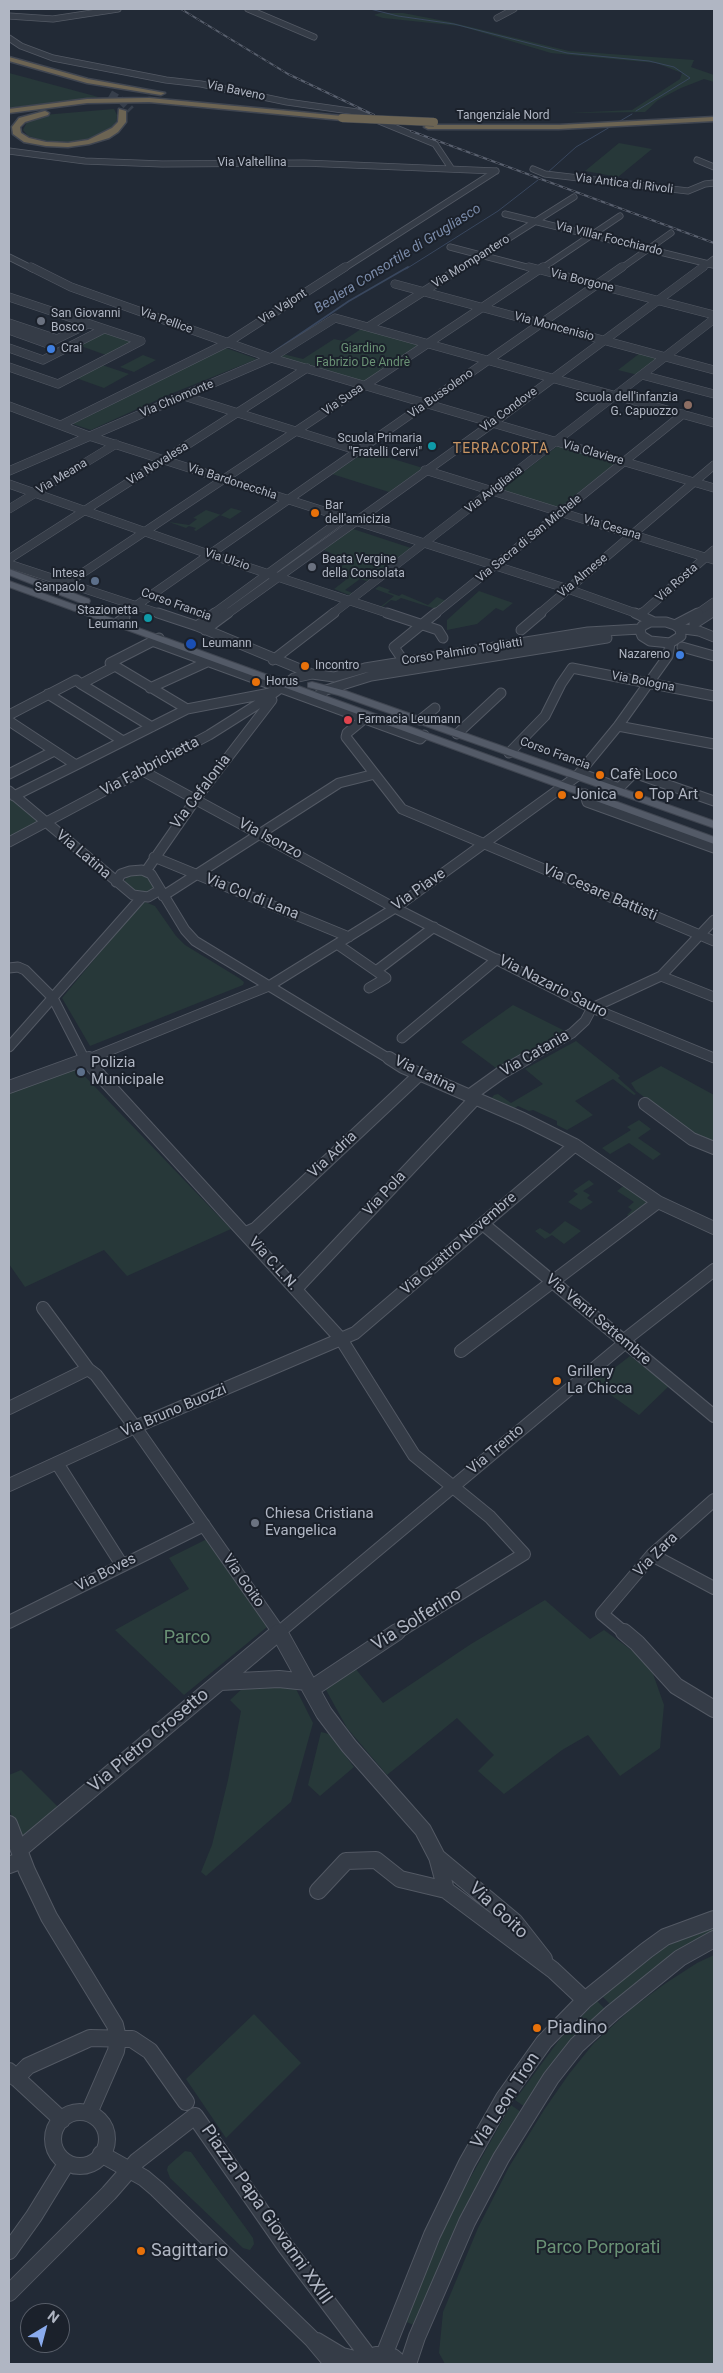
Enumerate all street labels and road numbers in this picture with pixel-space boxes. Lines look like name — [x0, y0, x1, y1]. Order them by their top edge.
street label: Via Baveno — [205, 78, 267, 104]
street label: Tangenziale Nord — [456, 109, 550, 123]
street label: Via Valtellina — [217, 156, 287, 170]
street label: Via Antica di Rivoli — [574, 171, 674, 197]
street label: Via Villar Focchiardo — [554, 219, 664, 259]
street label: Via Mompantero — [429, 232, 513, 292]
street label: Via Borgone — [549, 266, 615, 296]
street label: Via Vajont — [256, 286, 310, 328]
street label: Via Pellice — [138, 305, 194, 337]
street label: Via Moncenisio — [512, 309, 596, 345]
street label: Via Bussoleno — [406, 366, 476, 422]
street label: Via Chiomonte — [138, 377, 216, 421]
street label: Via Susa — [320, 381, 366, 419]
street label: Via Condove — [478, 384, 540, 436]
street label: Via Claviere — [561, 437, 625, 469]
street label: Via Novalesa — [125, 439, 191, 489]
street label: Via Meana — [34, 456, 90, 498]
street label: Via Bardonecchia — [185, 461, 279, 503]
street label: Via Avigliana — [463, 463, 525, 517]
street label: Via Sacra di San Michele — [473, 492, 585, 586]
street label: Via Cesana — [581, 512, 643, 544]
street label: Via Ulzio — [203, 546, 251, 574]
street label: Via Almese — [555, 551, 611, 601]
street label: Via Rosta — [653, 561, 701, 605]
street label: Corso Francia — [139, 586, 213, 624]
street label: Corso Palmiro Togliatti — [401, 635, 523, 669]
street label: Via Bologna — [610, 669, 676, 695]
street label: Via Fabbrichetta — [98, 733, 202, 801]
street label: Corso Francia — [518, 735, 592, 773]
street label: Via Cefalonia — [167, 751, 235, 833]
street label: Via Isonzo — [235, 815, 305, 863]
street label: Via Latina — [52, 827, 114, 883]
street label: Via Cesare Battisti — [540, 861, 660, 925]
street label: Via Piave — [389, 865, 449, 915]
street label: Via Col di Lana — [203, 870, 301, 924]
street label: Via Nazario Sauro — [496, 952, 610, 1022]
street label: Via Catania — [498, 1027, 572, 1081]
street label: Via Latina — [391, 1052, 459, 1098]
street label: Via Adria — [305, 1128, 361, 1182]
street label: Via Pola — [360, 1168, 410, 1220]
street label: Via Quattro Novembre — [397, 1189, 521, 1299]
street label: Via C.L.N. — [244, 1234, 302, 1294]
street label: Via Venti Settembre — [542, 1271, 654, 1369]
street label: Via Bruno Buozzi — [119, 1381, 229, 1441]
street label: Via Trento — [464, 1421, 528, 1479]
street label: Via Zara — [630, 1529, 682, 1581]
street label: Via Boves — [73, 1550, 139, 1596]
street label: Via Goito — [218, 1551, 268, 1611]
street label: Via Solferino — [368, 1584, 466, 1656]
street label: Via Pietro Crosetto — [84, 1684, 214, 1798]
street label: Via Goito — [464, 1878, 532, 1944]
street label: Via Leon Tron — [467, 2049, 545, 2153]
street label: Piazza Papa Giovanni XXIII — [196, 2121, 336, 2309]

